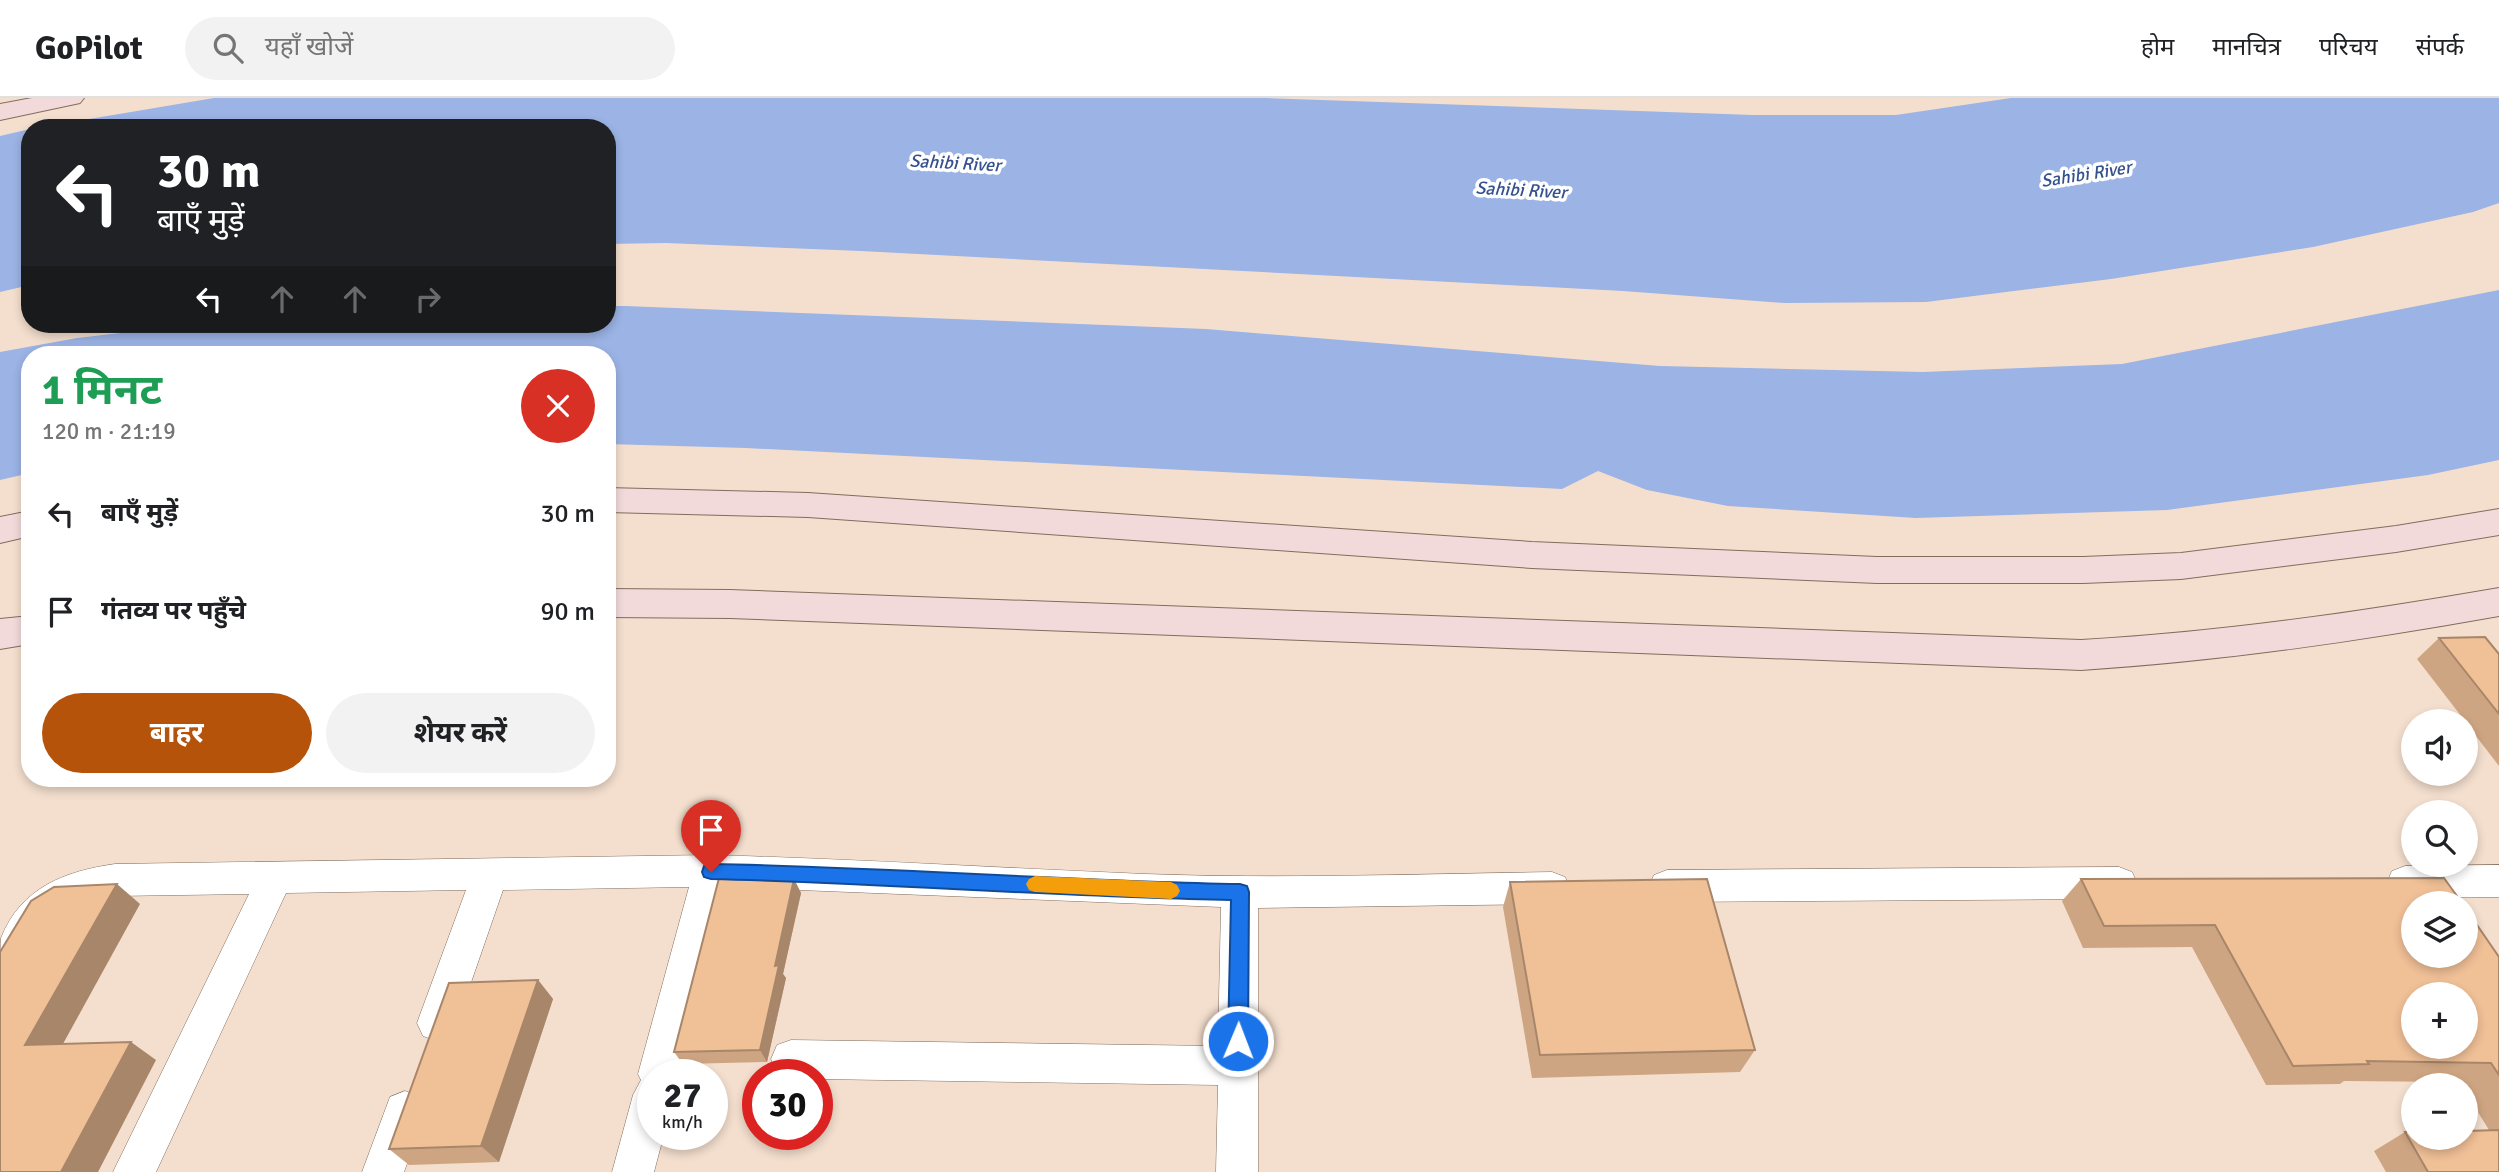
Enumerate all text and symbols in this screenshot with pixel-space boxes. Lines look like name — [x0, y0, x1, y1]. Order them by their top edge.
search box — [185, 17, 675, 80]
text: GoPilot — [35, 28, 143, 69]
icon: search — [209, 29, 247, 67]
text: यहाँ खोजें — [265, 31, 353, 63]
text: होम — [2141, 32, 2174, 62]
text: मानचित्र — [2212, 32, 2281, 62]
text: परिचय — [2319, 32, 2378, 62]
text: संपर्क — [2416, 32, 2464, 62]
text: 30 m — [157, 141, 260, 201]
icon: left — [42, 147, 133, 238]
water label: Sahibi River — [909, 150, 1004, 176]
water label: Sahibi River — [2039, 156, 2135, 192]
water label: Sahibi River — [1475, 177, 1570, 203]
text: बाएँ मुड़ें — [157, 201, 245, 240]
icon: left — [190, 280, 228, 318]
icon: ahead — [263, 280, 301, 318]
icon: ahead — [336, 280, 374, 318]
icon: right — [409, 280, 447, 318]
text: 1 मिनट — [42, 365, 162, 416]
button: close — [521, 369, 595, 443]
text: 120 m · 21:19 — [42, 417, 176, 446]
icon: left — [42, 495, 80, 533]
text: बाएँ मुड़ें — [101, 497, 178, 529]
text: 30 m — [540, 498, 595, 530]
icon: arrive — [42, 593, 80, 631]
text: गंतव्य पर पहुँचे — [101, 595, 246, 627]
text: 90 m — [540, 596, 595, 628]
button: बाहर — [42, 693, 312, 773]
button: शेयर करें — [326, 693, 595, 773]
map controls — [2401, 709, 2478, 1150]
button: sound — [2401, 709, 2478, 786]
pin — [681, 800, 741, 872]
button: search — [2401, 800, 2478, 877]
icon: arrive — [692, 811, 730, 849]
button: layers — [2401, 891, 2478, 968]
button: + — [2401, 982, 2478, 1059]
position arrow — [1201, 1004, 1275, 1078]
speed limit sign: 30 — [742, 1059, 833, 1150]
button: − — [2401, 1073, 2478, 1150]
text: 27 — [664, 1074, 701, 1117]
text: km/h — [662, 1111, 703, 1133]

